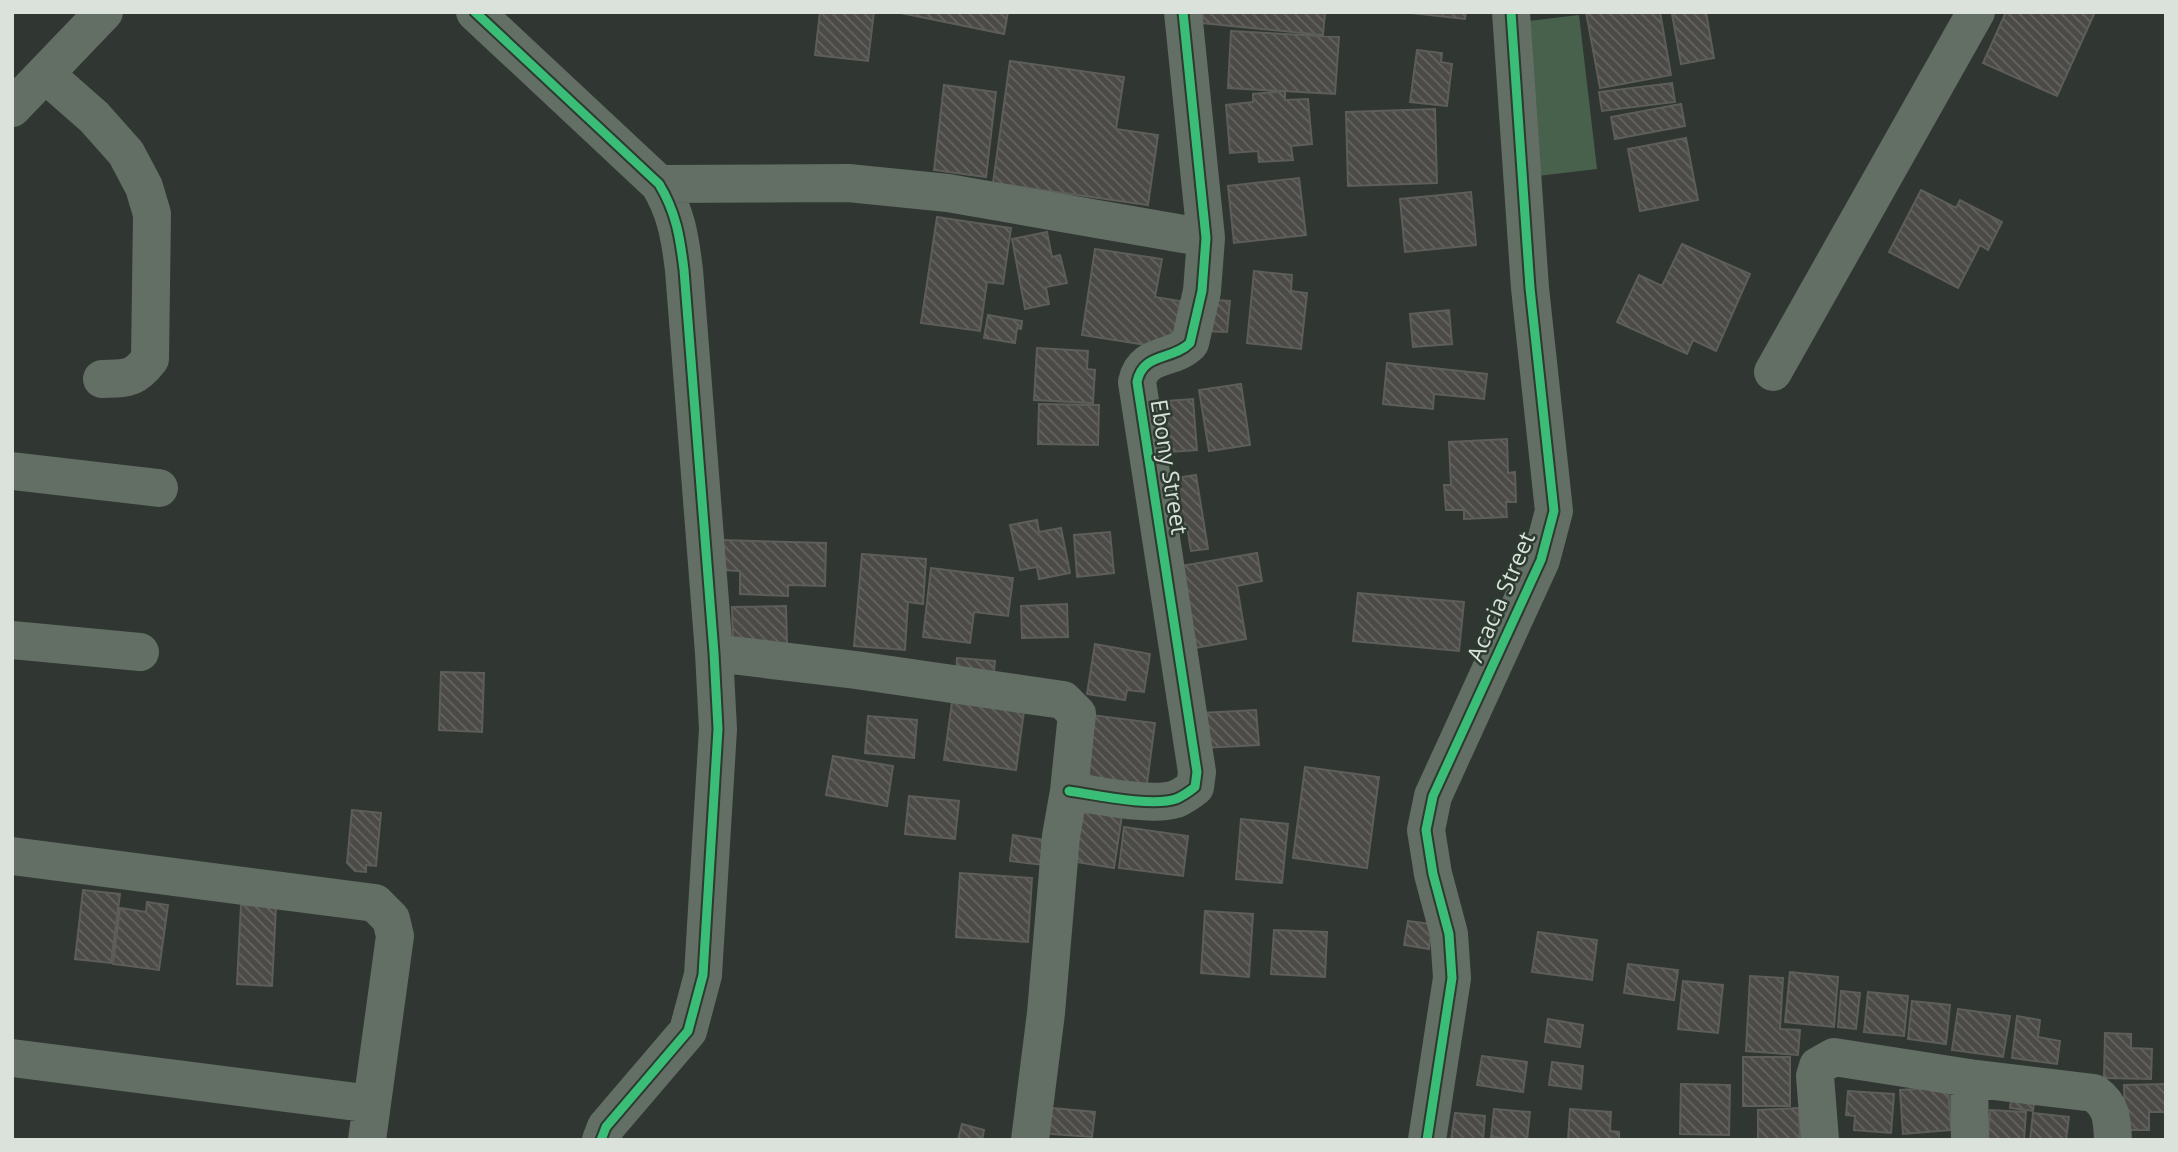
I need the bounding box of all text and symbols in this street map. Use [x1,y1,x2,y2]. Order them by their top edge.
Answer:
street label: Ebony Street [1144,397,1196,537]
street label: Acacia Street [1458,527,1542,666]

